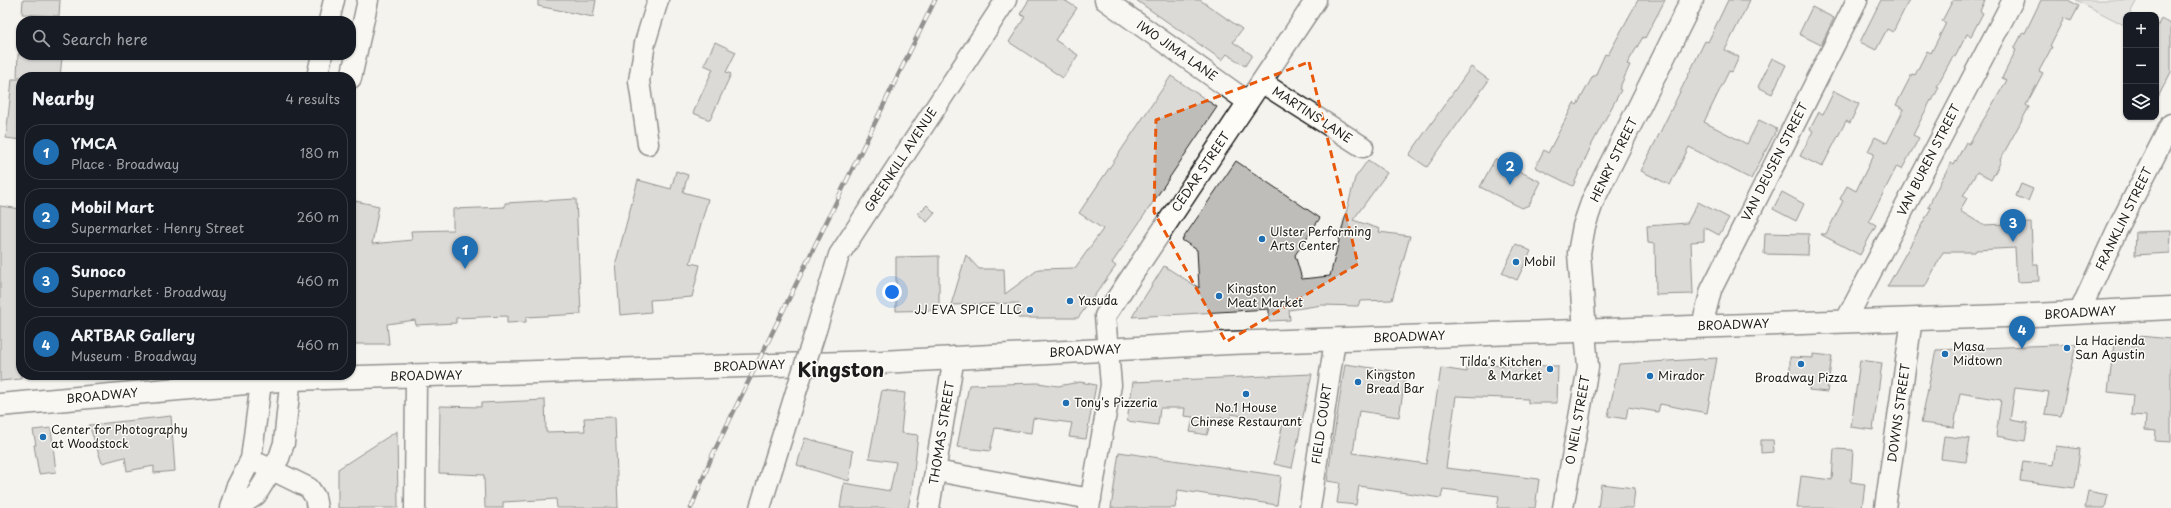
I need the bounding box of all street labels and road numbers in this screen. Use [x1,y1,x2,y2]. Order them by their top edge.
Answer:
street label: IWO JIMA LANE [1134,16,1222,85]
street label: MARTINS LANE [1269,82,1356,147]
street label: VAN DEUSEN STREET [1736,98,1812,224]
street label: VAN BUREN STREET [1892,100,1964,218]
street label: GREENKILL AVENUE [860,104,941,215]
street label: HENRY STREET [1585,114,1642,205]
street label: CEDAR STREET [1167,127,1234,215]
street label: FRANKLIN STREET [2090,163,2156,273]
street label: BROADWAY [2043,301,2117,323]
street label: BROADWAY [1696,314,1770,334]
street label: BROADWAY [1372,326,1446,346]
street label: BROADWAY [1048,339,1122,361]
street label: BROADWAY [712,355,786,375]
street label: DOWNS STREET [1882,361,1914,464]
street label: BROADWAY [390,365,463,385]
street label: O NEIL STREET [1560,373,1594,466]
street label: THOMAS STREET [924,379,958,486]
street label: FIELD COURT [1306,382,1336,465]
street label: BROADWAY [65,383,139,407]

